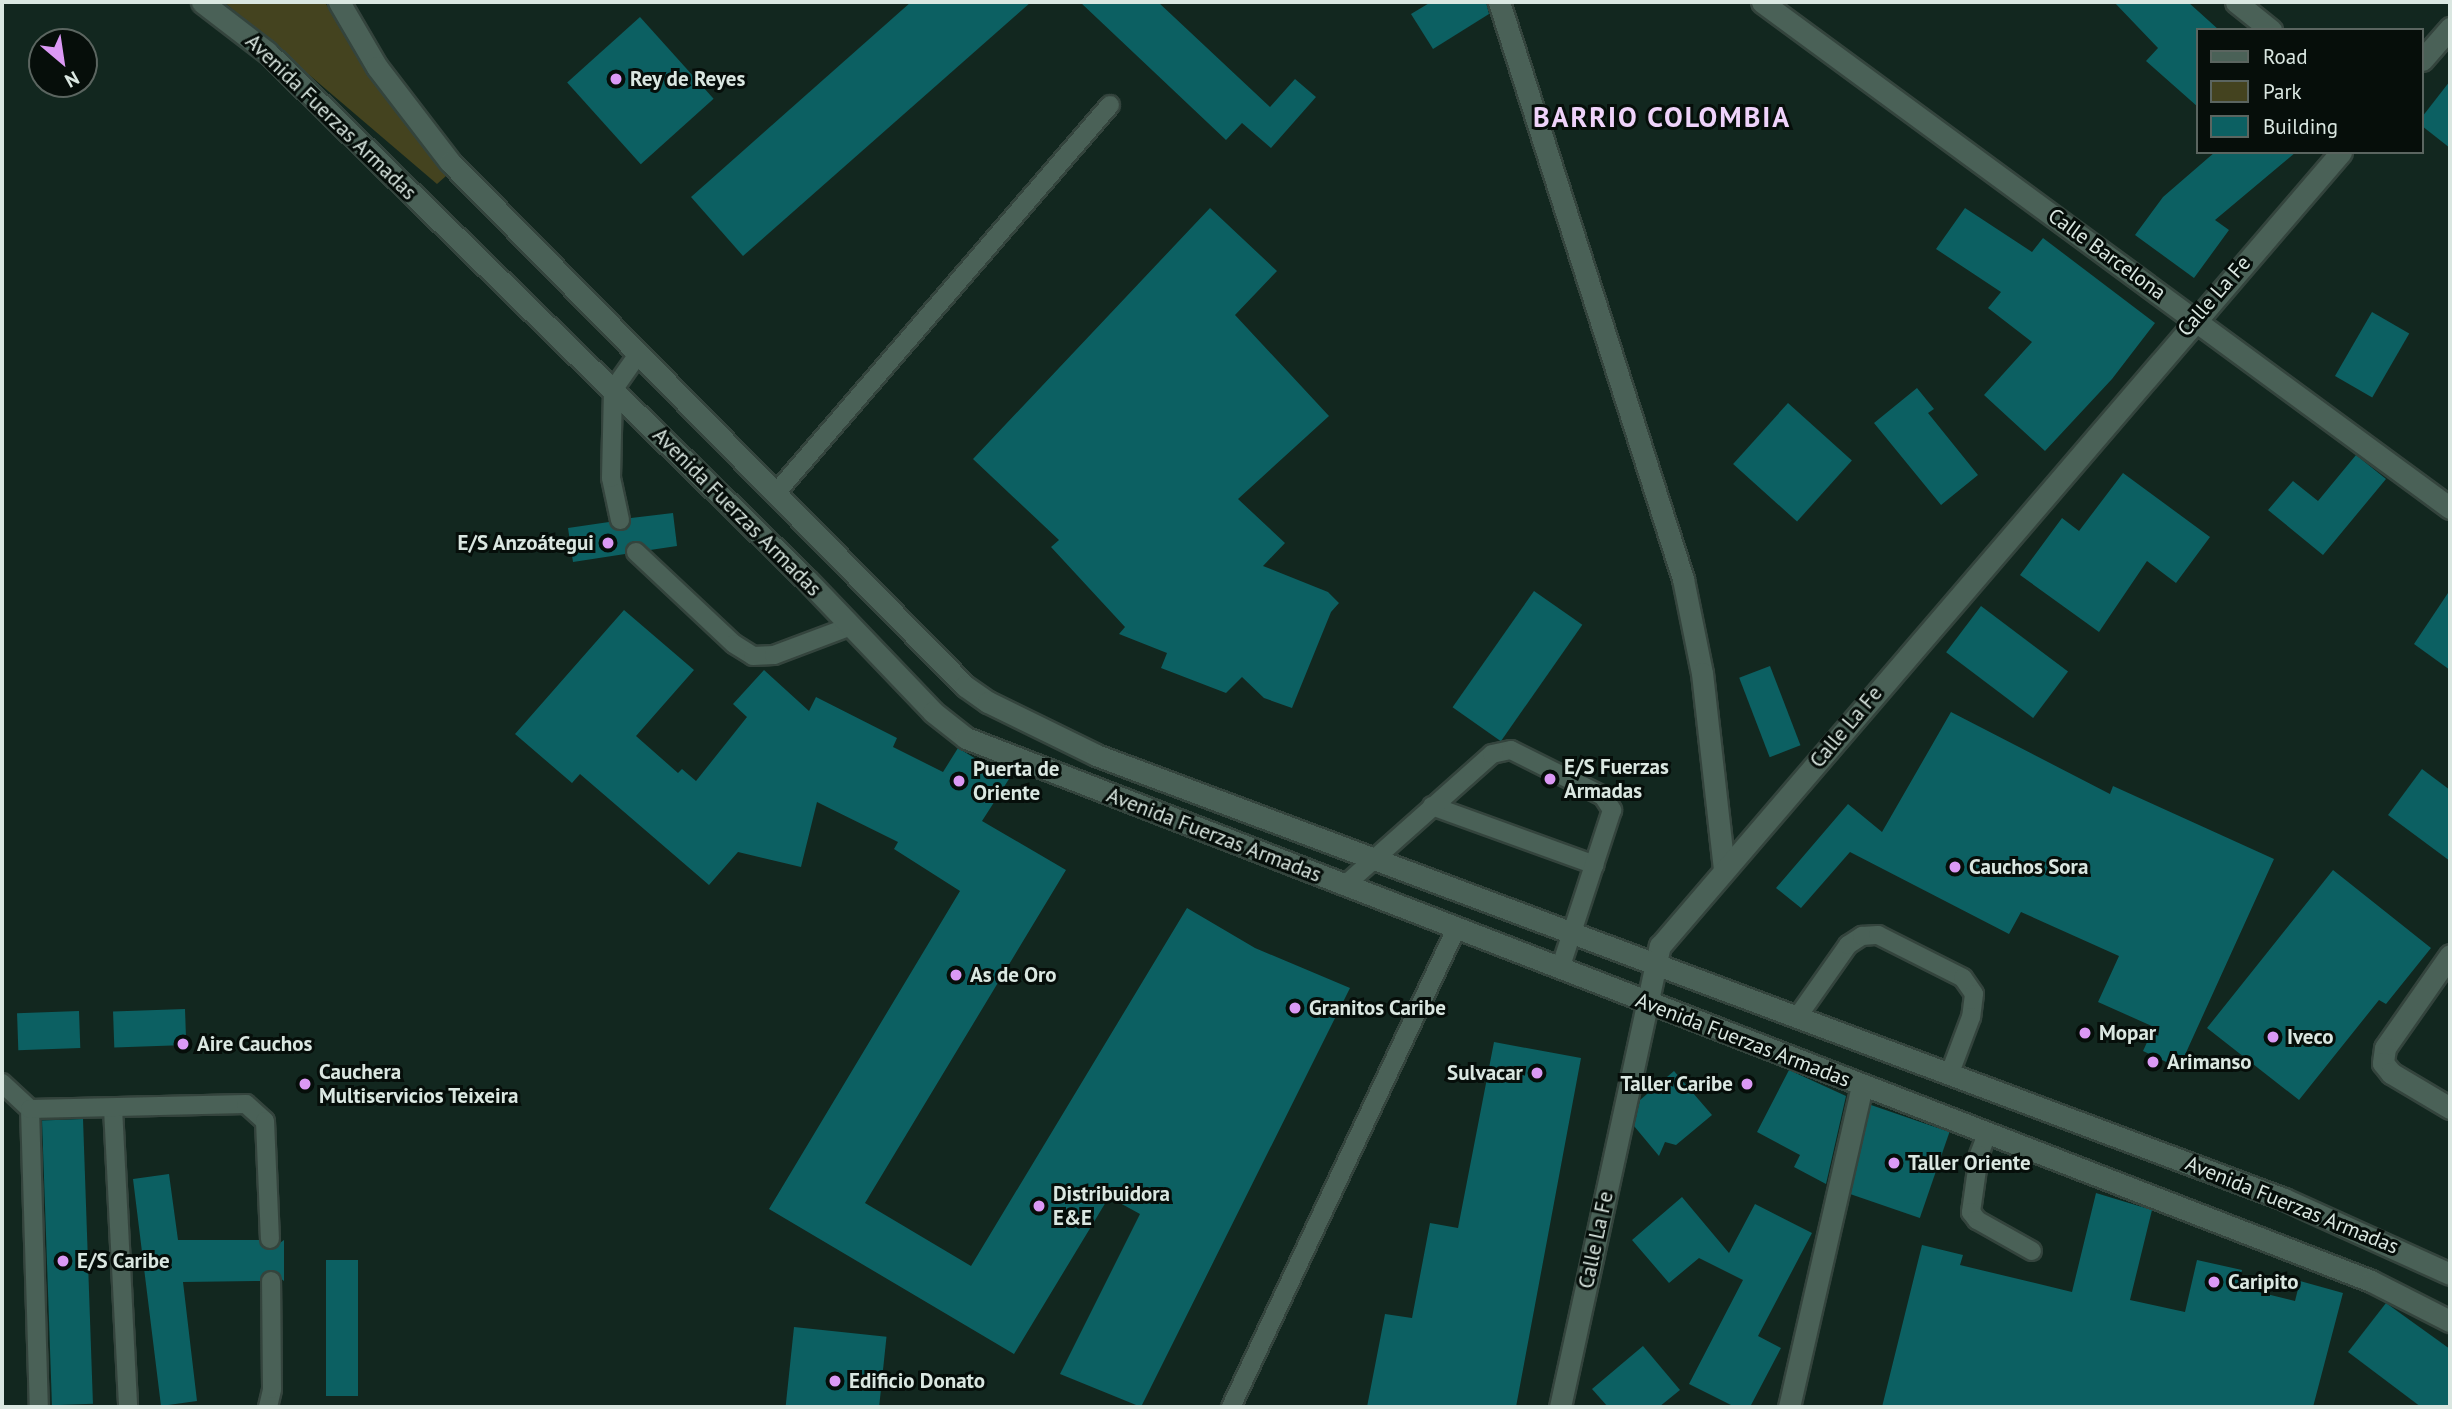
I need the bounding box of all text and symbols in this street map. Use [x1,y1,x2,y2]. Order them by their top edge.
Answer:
north arrow [28,28,98,98]
legend [2196,28,2424,154]
street label: Avenida Fuerzas Armadas [240,29,422,205]
text: Road [2263,43,2307,70]
text: N [61,66,83,93]
place label: Rey de Reyes [630,66,746,92]
marker: Rey de Reyes [608,71,624,87]
text: Park [2263,78,2302,105]
district label: BARRIO COLOMBIA [1534,100,1790,134]
text: Building [2263,113,2338,140]
street label: Calle Barcelona [2043,203,2171,305]
street label: Calle La Fe [2172,251,2256,341]
street label: Avenida Fuerzas Armadas [647,422,827,602]
place label: E/S Anzoátegui [457,530,594,556]
marker: E/S Anzoátegui [600,535,616,551]
street label: Calle La Fe [1805,681,1887,773]
place label: E/S Fuerzas Armadas [1564,754,1669,804]
place label: Puerta de Oriente [973,756,1059,806]
marker: E/S Fuerzas Armadas [1542,771,1558,787]
marker: Puerta de Oriente [951,773,967,789]
street label: Avenida Fuerzas Armadas [1103,782,1325,888]
place label: Cauchos Sora [1969,854,2088,880]
marker: Cauchos Sora [1947,859,1963,875]
place label: As de Oro [970,962,1057,988]
marker: As de Oro [948,967,964,983]
street label: Avenida Fuerzas Armadas [1632,987,1854,1093]
place label: Granitos Caribe [1309,995,1446,1021]
marker: Granitos Caribe [1287,1000,1303,1016]
place label: Mopar [2099,1020,2156,1046]
place label: Iveco [2287,1024,2333,1050]
marker: Mopar [2077,1025,2093,1041]
marker: Iveco [2265,1029,2281,1045]
place label: Aire Cauchos [197,1031,313,1057]
marker: Aire Cauchos [175,1036,191,1052]
place label: Arimanso [2167,1049,2252,1075]
marker: Arimanso [2145,1054,2161,1070]
place label: Cauchera Multiservicios Teixeira [319,1059,519,1109]
place label: Sulvacar [1447,1060,1523,1086]
marker: Sulvacar [1529,1065,1545,1081]
place label: Taller Caribe [1620,1071,1733,1097]
marker: Cauchera Multiservicios Teixeira [297,1076,313,1092]
marker: Taller Caribe [1739,1076,1755,1092]
place label: Taller Oriente [1908,1150,2031,1176]
street label: Avenida Fuerzas Armadas [2181,1151,2403,1259]
marker: Taller Oriente [1886,1155,1902,1171]
place label: Distribuidora E&E [1053,1181,1170,1231]
street label: Calle La Fe [1573,1189,1619,1291]
marker: Distribuidora E&E [1031,1198,1047,1214]
place label: E/S Caribe [77,1248,170,1274]
marker: E/S Caribe [55,1253,71,1269]
place label: Caripito [2228,1269,2298,1295]
marker: Caripito [2206,1274,2222,1290]
place label: Edificio Donato [849,1368,985,1394]
marker: Edificio Donato [827,1373,843,1389]

